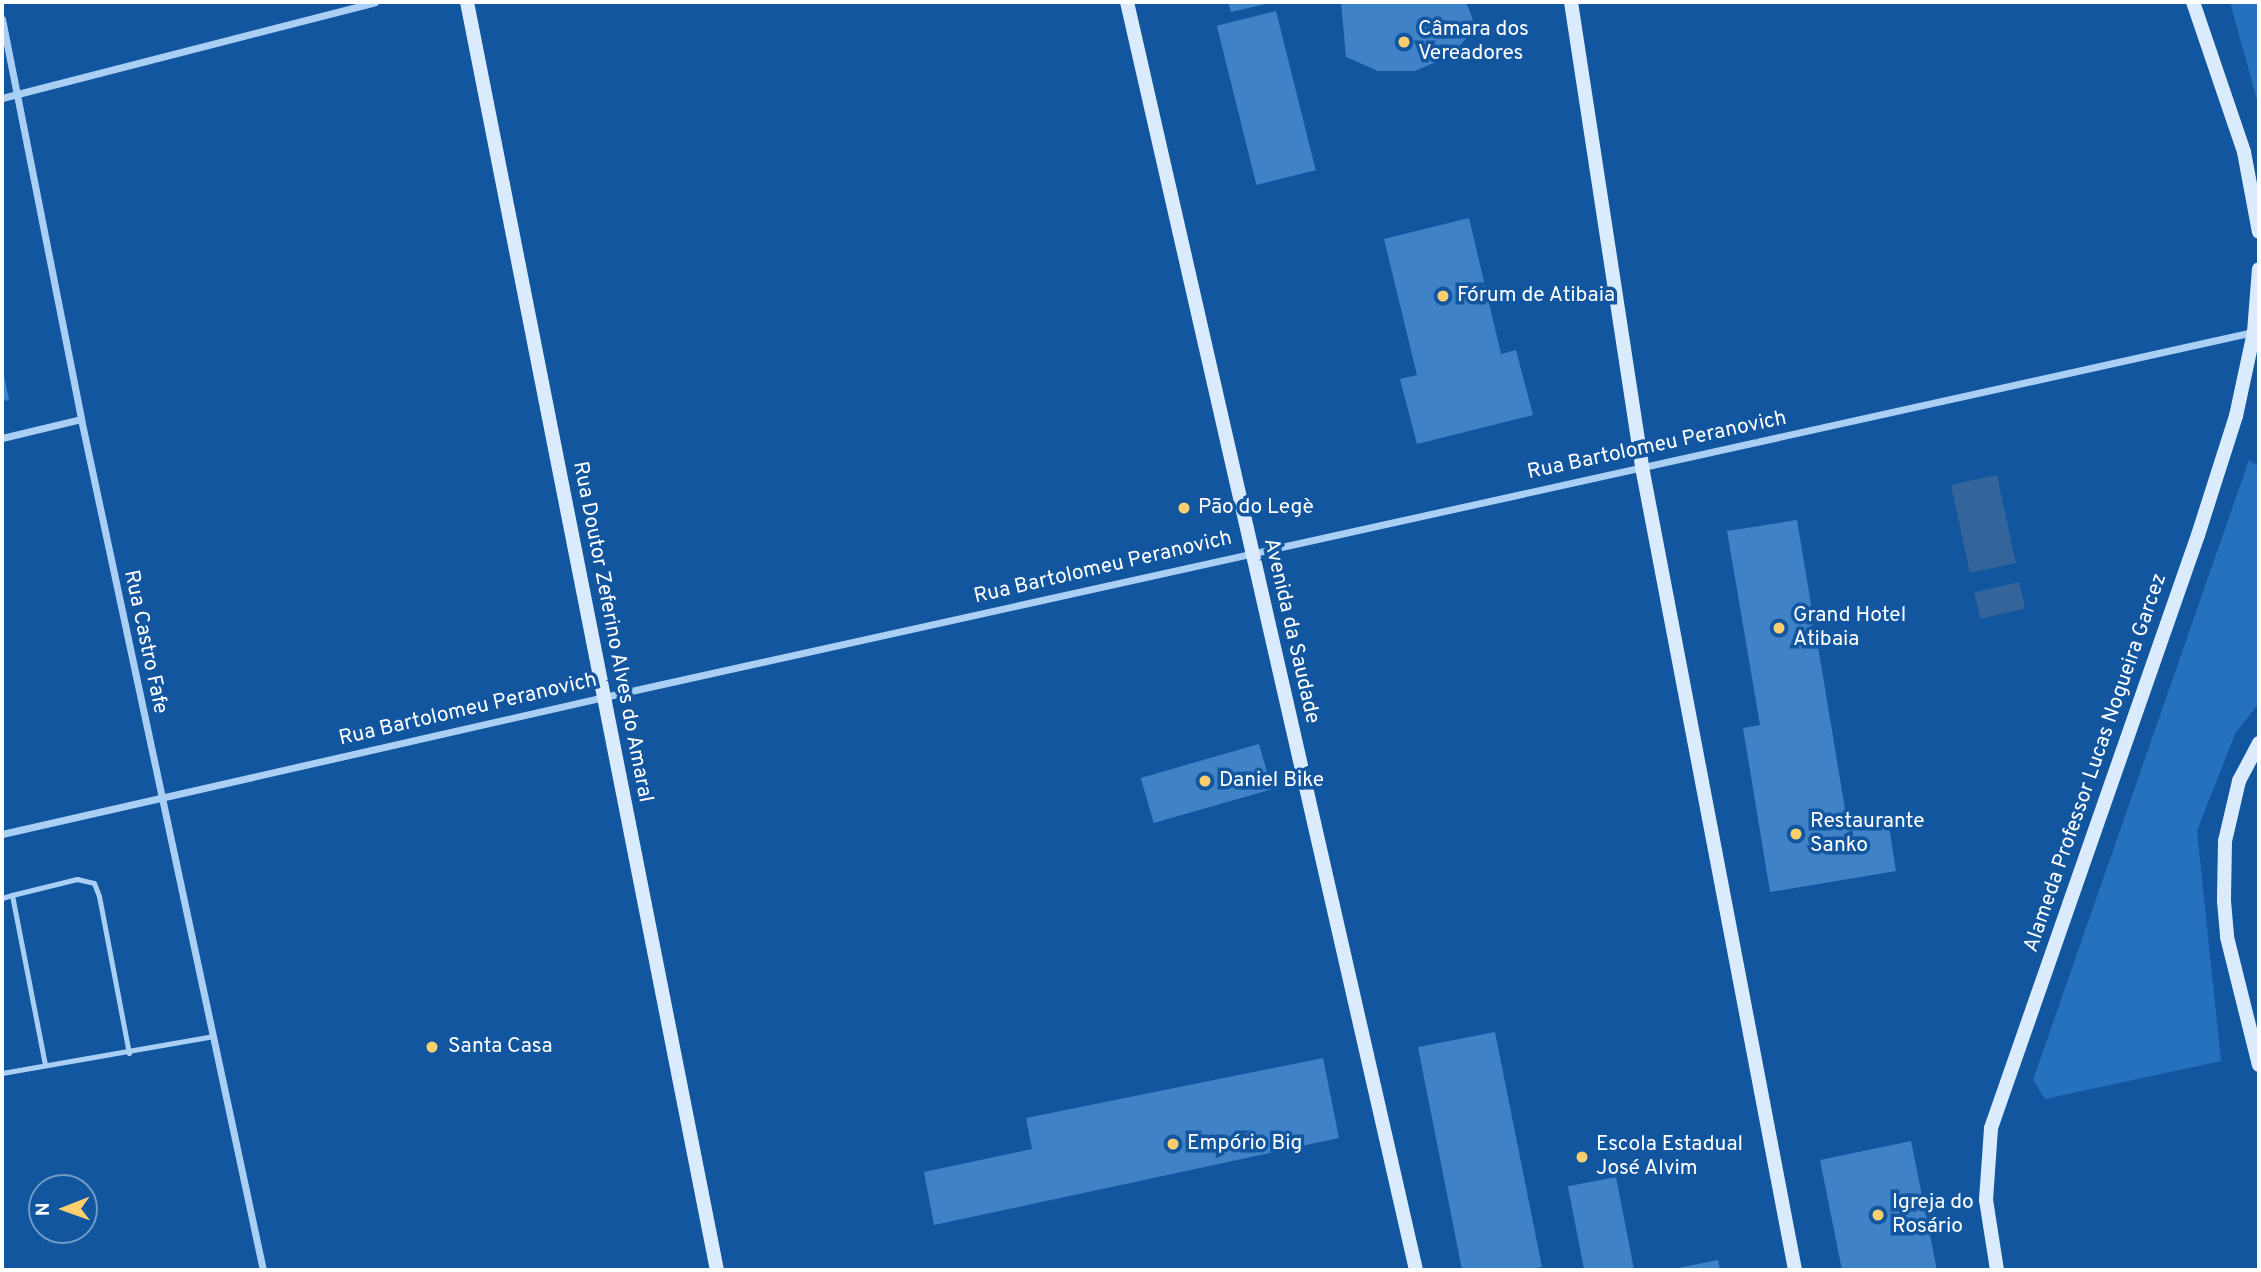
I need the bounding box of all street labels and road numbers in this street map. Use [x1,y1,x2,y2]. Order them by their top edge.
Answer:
street label: Rua Bartolomeu Peranovich [1525,406,1789,486]
street label: Rua Doutor Zeferino Alves do Amaral [566,459,658,805]
street label: Rua Bartolomeu Peranovich [971,526,1235,610]
street label: Avenida da Saudade [1257,536,1325,726]
street label: Rua Castro Fafe [117,568,173,716]
street label: Alameda Professor Lucas Nogueira Garcez [2019,570,2173,956]
street label: Rua Bartolomeu Peranovich [336,668,600,752]

